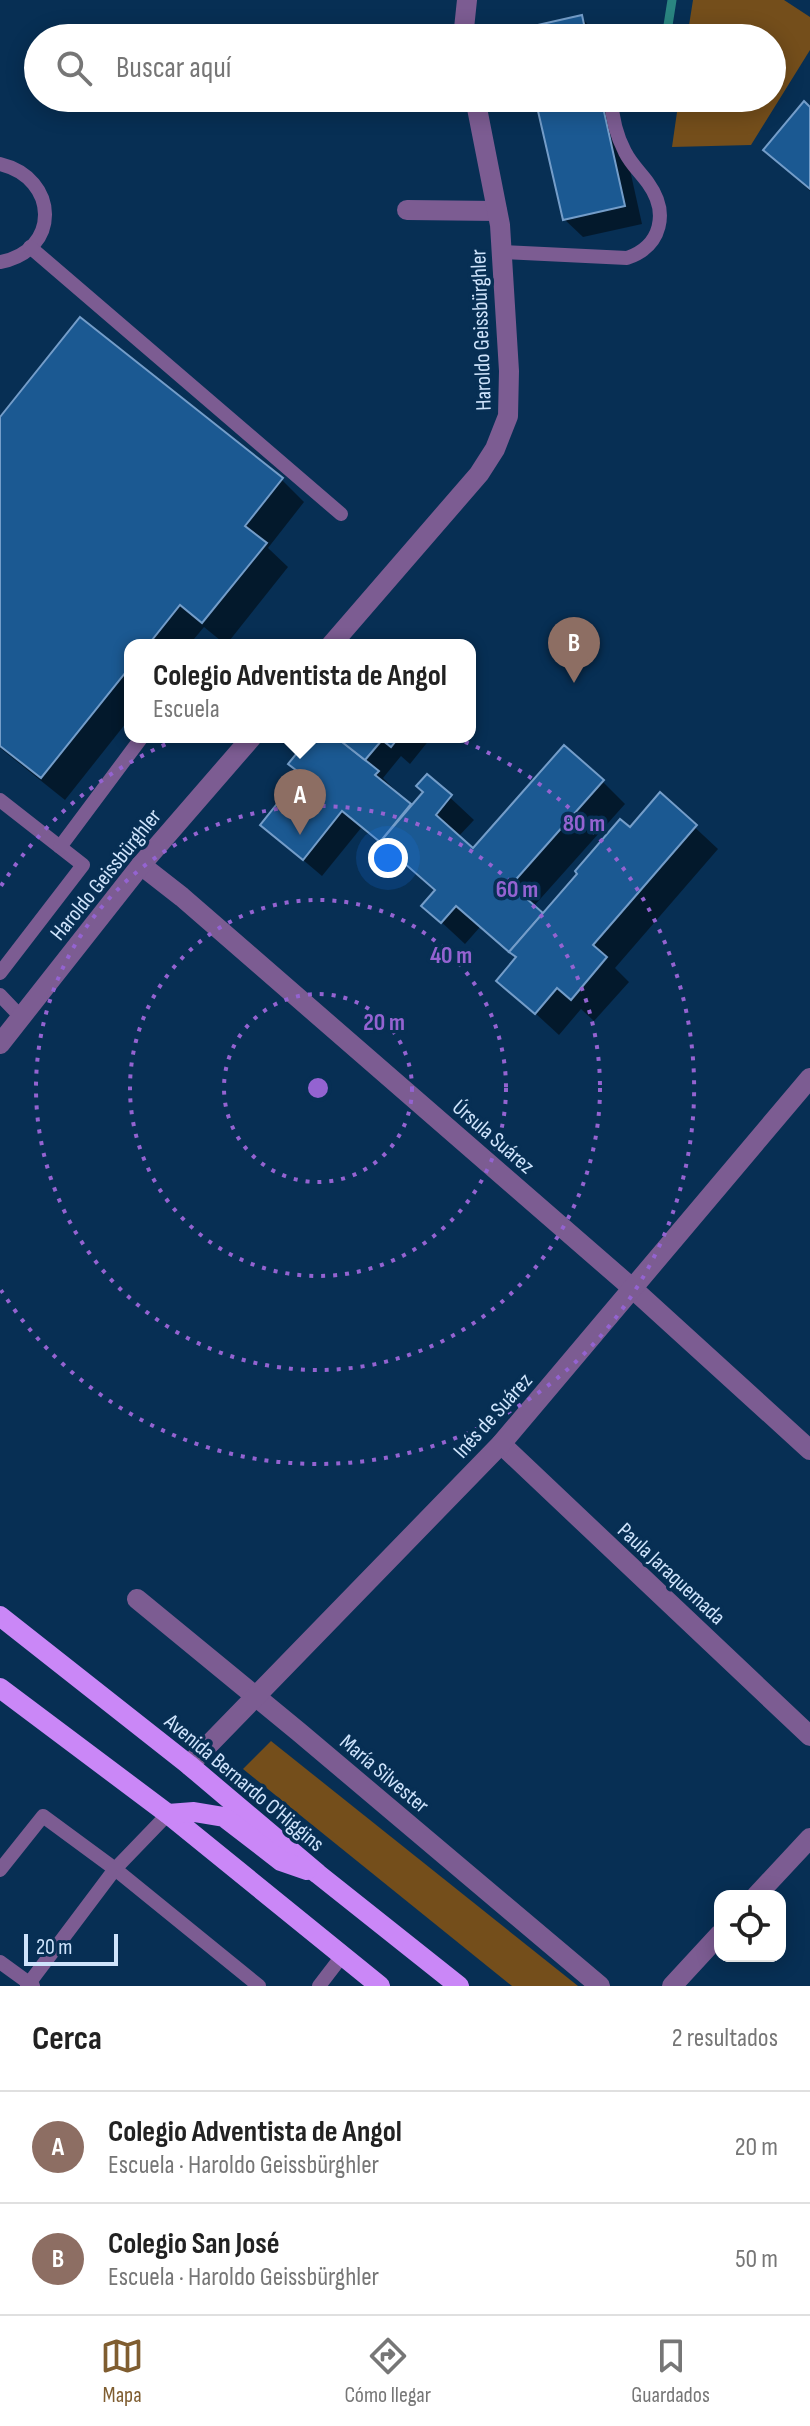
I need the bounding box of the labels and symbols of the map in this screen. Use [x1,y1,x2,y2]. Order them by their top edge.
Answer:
street label: Haroldo Geissbürghler [465,249,498,411]
pin: B [548,617,600,683]
pin: A [274,769,326,835]
street label: Haroldo Geissbürghler [45,804,168,946]
text: 80 m [563,809,605,838]
your location [368,838,408,878]
text: 60 m [496,875,538,904]
text: 40 m [430,941,472,970]
text: 20 m [363,1008,405,1037]
centre of rings [304,1074,332,1102]
street label: Úrsula Suárez [446,1094,540,1180]
street label: Inés de Suárez [448,1368,538,1464]
street label: Paula Jaraquemada [611,1517,730,1631]
street label: Avenida Bernardo O'Higgins [158,1708,329,1858]
street label: María Silvester [334,1729,434,1819]
scale bar [24,1930,118,1966]

